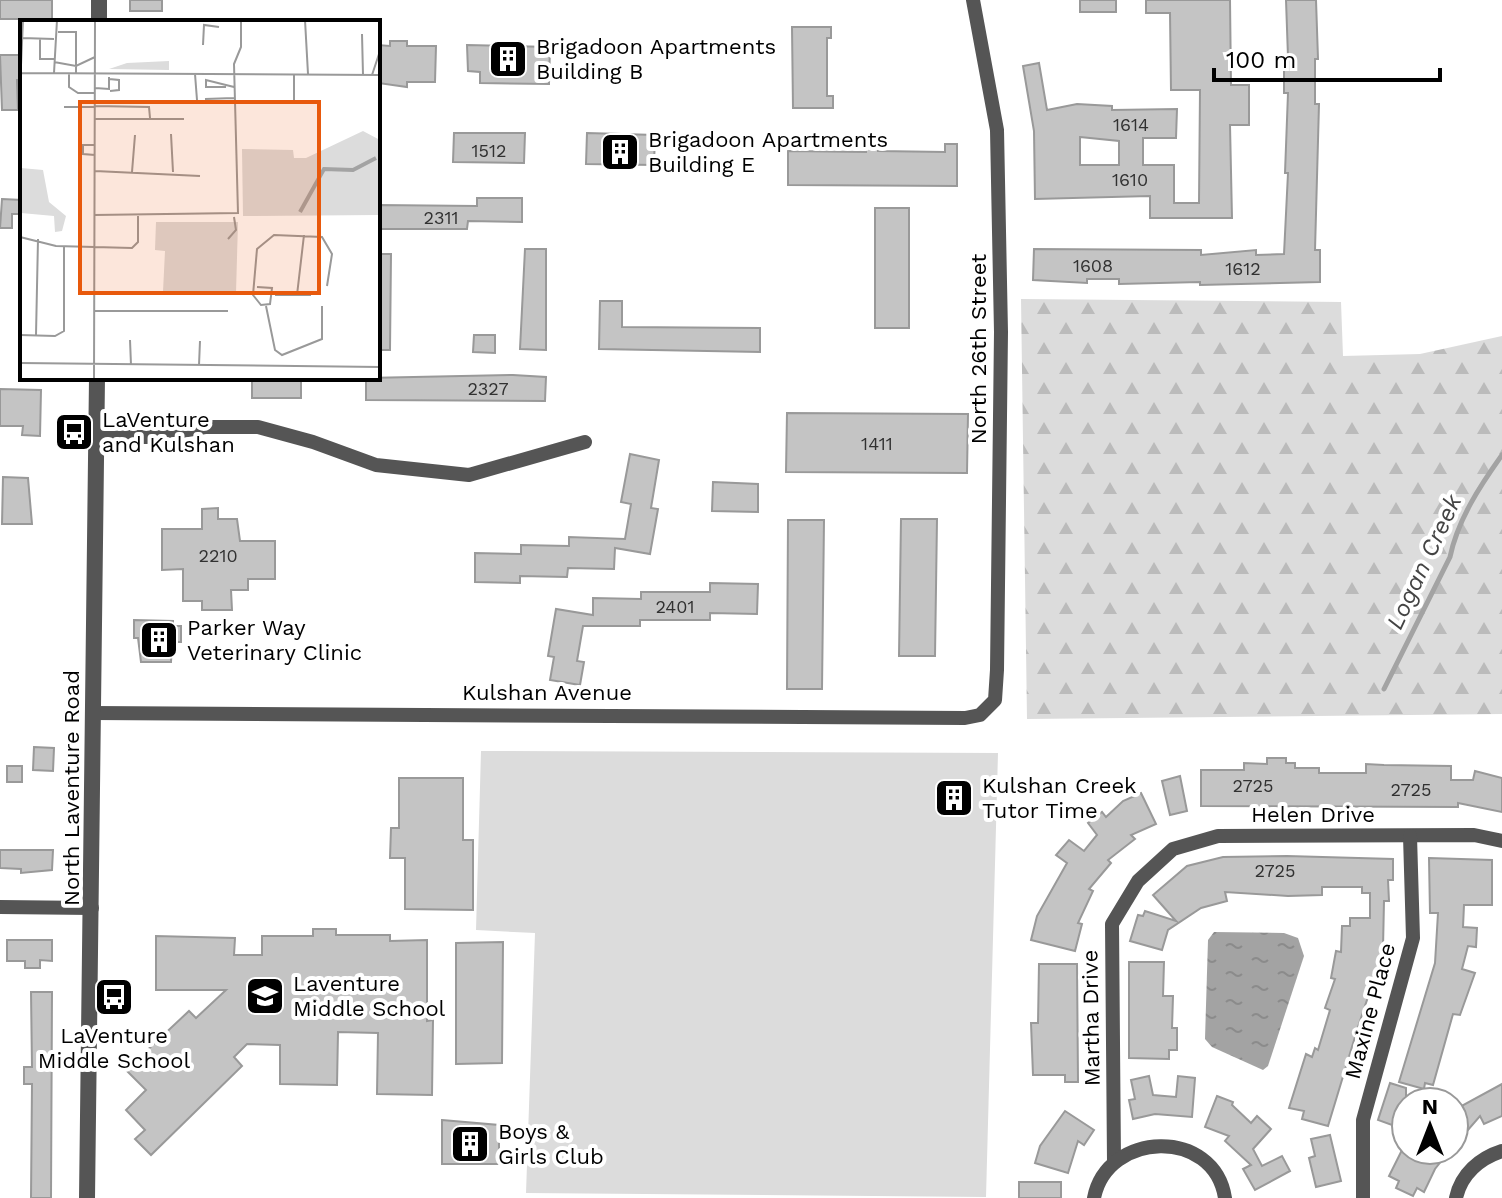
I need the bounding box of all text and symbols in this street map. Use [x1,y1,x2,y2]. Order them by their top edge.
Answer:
inset map [20,20,380,380]
scale bar [1214,32,1440,82]
place label: Brigadoon Apartments Building B [536,34,776,84]
building icon: Brigadoon Apartments Building B [487,38,529,80]
text: 100 m [1226,46,1296,74]
house number: 1614 [1113,114,1149,135]
place label: Brigadoon Apartments Building E [648,127,888,177]
building icon: Brigadoon Apartments Building E [599,131,641,173]
house number: 1512 [471,140,507,161]
house number: 1610 [1112,169,1148,190]
house number: 2311 [423,207,459,228]
street label: North 26th Street [966,254,991,444]
house number: 1608 [1073,255,1113,276]
house number: 1612 [1225,258,1261,279]
house number: 2327 [467,378,509,399]
place label: LaVenture and Kulshan [102,407,235,457]
bus stop icon: LaVenture and Kulshan [53,411,95,453]
house number: 1411 [861,433,893,454]
water label: Logan Creek [1381,489,1468,634]
house number: 2210 [198,545,238,566]
house number: 2401 [655,596,695,617]
place label: Parker Way Veterinary Clinic [187,615,362,665]
building icon: Parker Way Veterinary Clinic [138,619,180,661]
street label: North Laventure Road [59,670,84,906]
street label: Kulshan Avenue [462,680,632,705]
place label: Kulshan Creek Tutor Time [982,773,1137,823]
house number: 2725 [1232,775,1274,796]
building icon: Kulshan Creek Tutor Time [933,777,975,819]
house number: 2725 [1390,779,1432,800]
street label: Helen Drive [1251,802,1375,827]
house number: 2725 [1254,860,1296,881]
street label: Maxine Place [1340,940,1400,1082]
street label: Martha Drive [1077,950,1105,1086]
place label: Laventure Middle School [293,971,446,1021]
school or university icon: Laventure Middle School [244,975,286,1017]
bus stop icon: LaVenture Middle School [93,976,135,1018]
place label: LaVenture Middle School [38,1023,190,1073]
north arrow [1390,1086,1470,1166]
text: N [1422,1094,1438,1119]
place label: Boys & Girls Club [498,1119,604,1169]
building icon: Boys & Girls Club [449,1123,491,1165]

